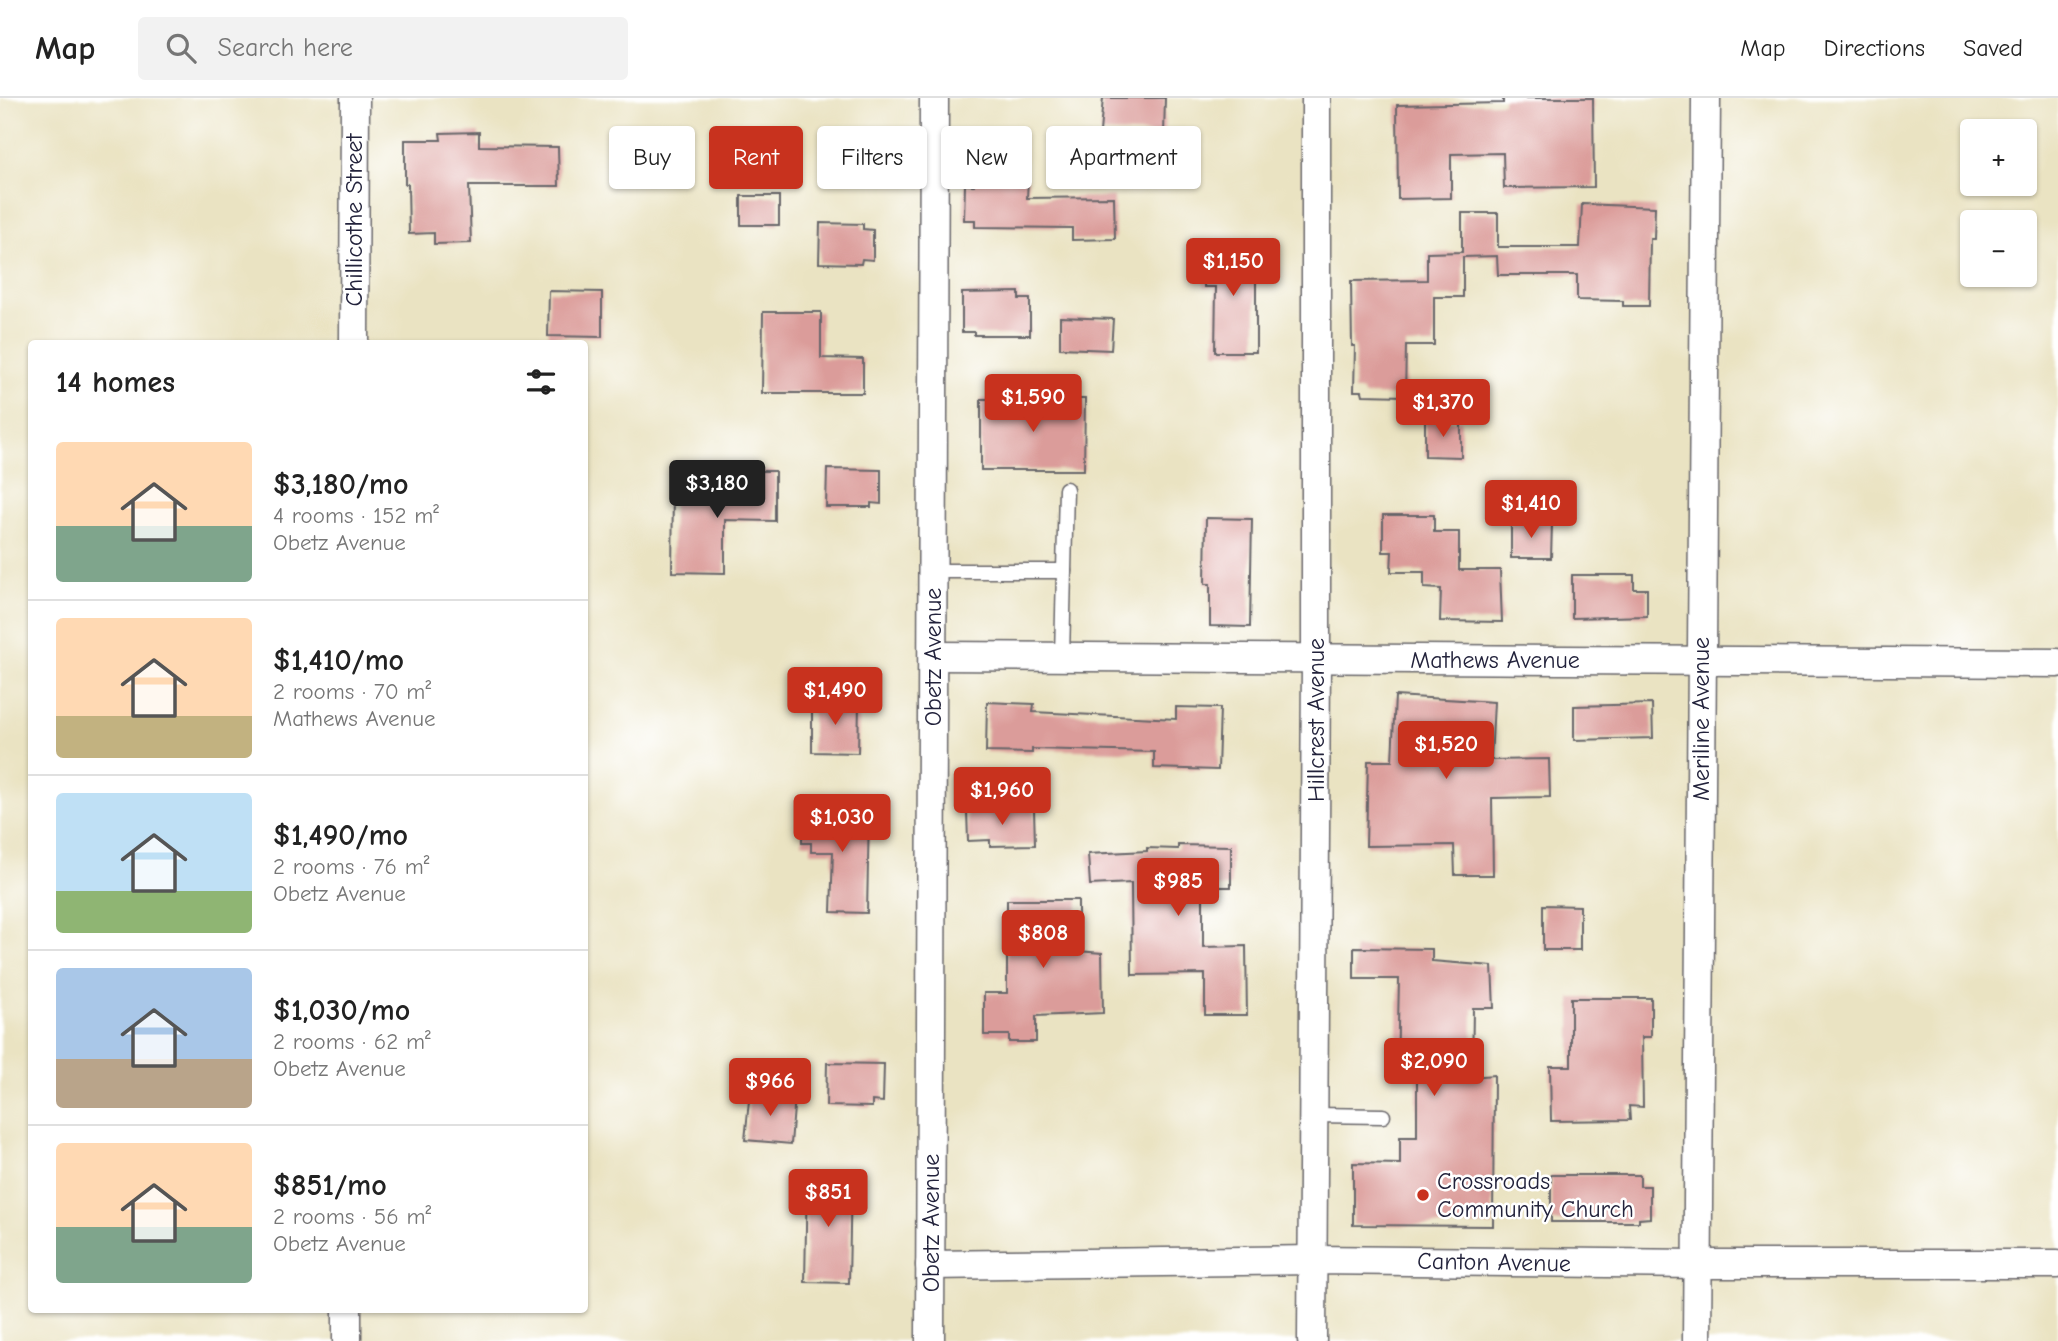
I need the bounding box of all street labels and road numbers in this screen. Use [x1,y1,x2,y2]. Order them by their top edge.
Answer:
street label: Chillicothe Street [340,132,368,306]
street label: Obetz Avenue [919,588,947,726]
street label: Meriline Avenue [1687,637,1715,801]
street label: Hillcrest Avenue [1302,638,1330,802]
street label: Mathews Avenue [1410,646,1580,674]
street label: Obetz Avenue [917,1154,945,1292]
street label: Canton Avenue [1417,1247,1571,1277]

